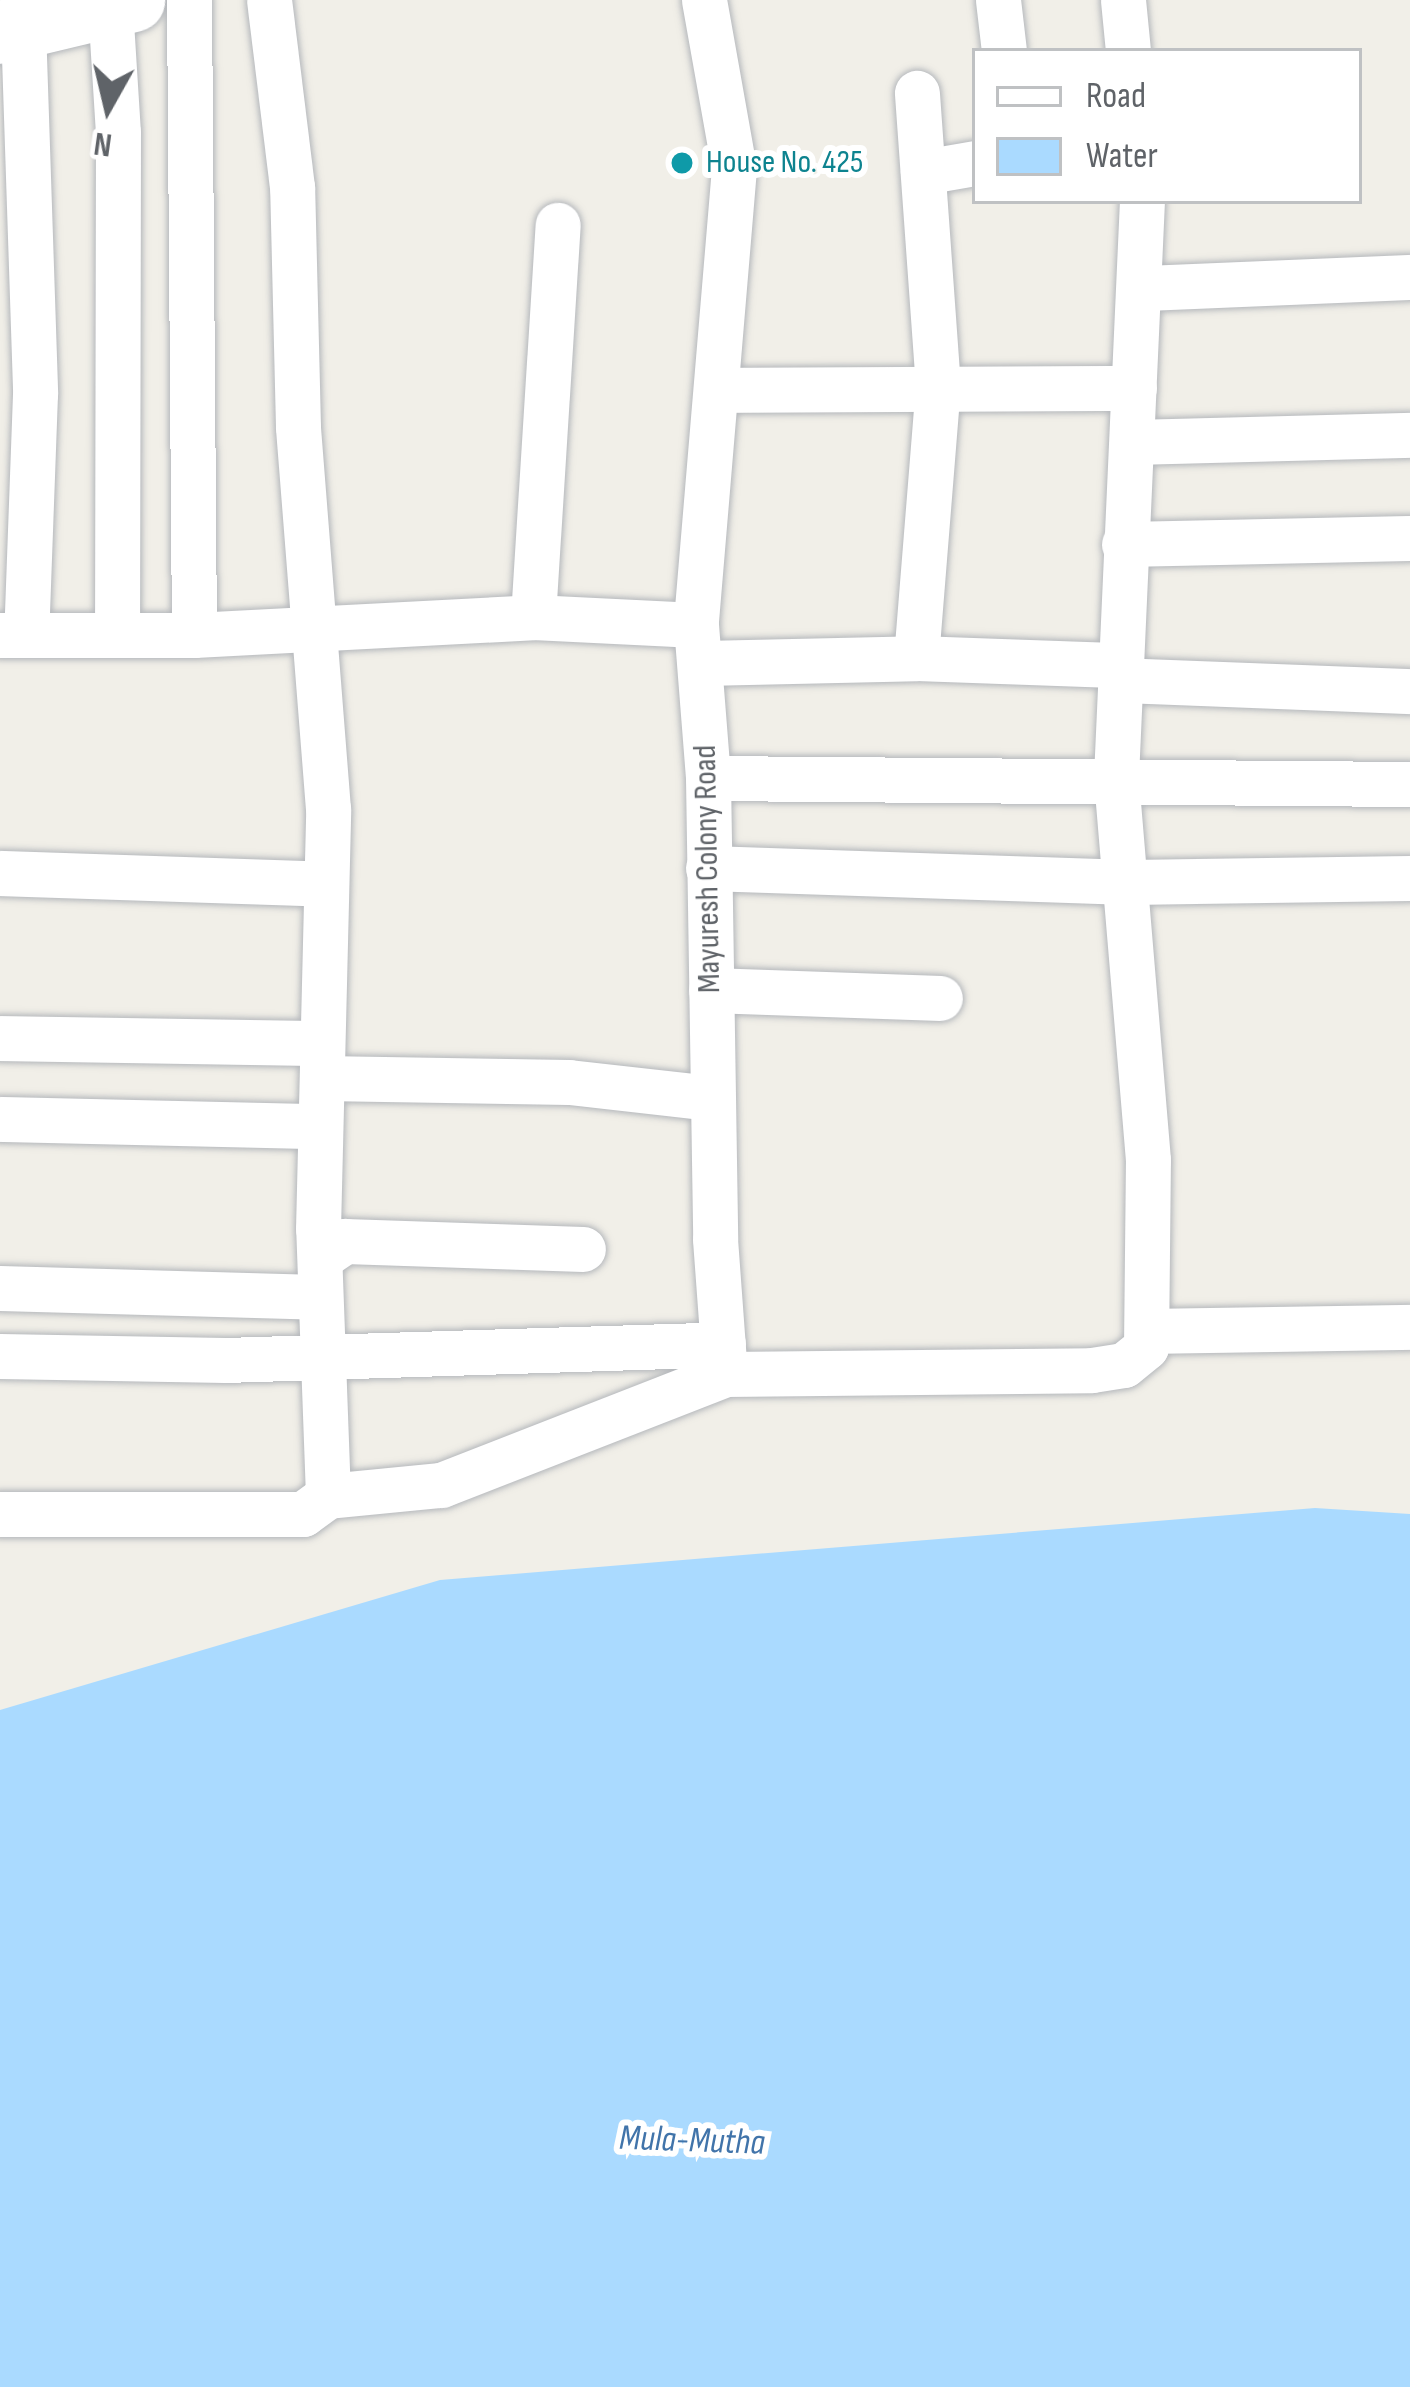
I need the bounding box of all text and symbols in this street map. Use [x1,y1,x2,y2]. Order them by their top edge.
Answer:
north arrow [48,48,168,168]
legend [972,48,1362,204]
text: Road [1086,75,1146,118]
text: N [91,123,114,165]
text: Water [1086,135,1158,178]
place label: House No. 425 [706,143,863,183]
marker: House No. 425 [669,150,695,176]
street label: Mayuresh Colony Road [686,745,730,993]
water label: Mula-Mutha [618,2117,766,2165]

